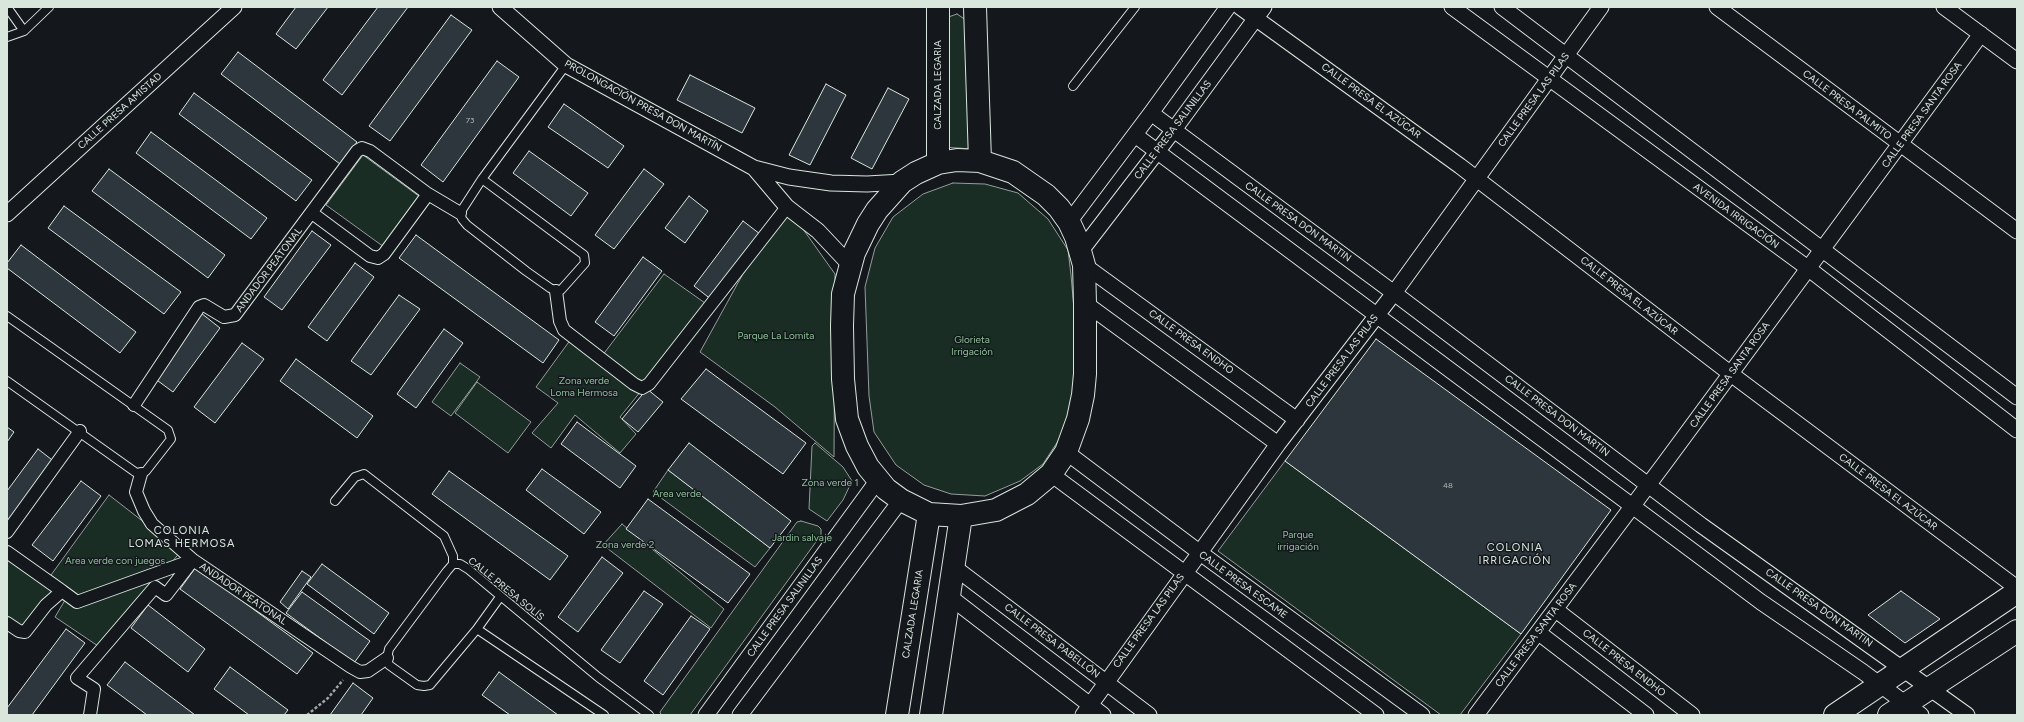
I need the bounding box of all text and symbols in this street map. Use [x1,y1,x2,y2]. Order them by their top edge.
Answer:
street label: CALZADA LEGARIA [932,40,944,130]
street label: CALLE PRESA LAS PILAS [1496,51,1572,149]
street label: PROLONGACIÓN PRESA DON MARTÍN [562,58,724,154]
street label: CALLE PRESA SANTA ROSA [1880,60,1964,170]
street label: CALLE PRESA EL AZÚCAR [1319,61,1423,141]
street label: CALLE PRESA PALMITO [1800,68,1894,142]
street label: CALLE PRESA AMISTAD [76,70,164,152]
street label: CALLE PRESA SALINILLAS [1132,78,1214,182]
house number: 73 [466,116,474,126]
street label: CALLE PRESA DON MARTIN [1243,179,1353,265]
street label: AVENIDA IRRIGACIÓN [1691,181,1781,251]
street label: ANDADOR PEATONAL [233,225,305,315]
street label: CALLE PRESA EL AZÚCAR [1578,254,1680,338]
street label: CALLE PRESA ENDHO [1146,307,1236,377]
street label: CALLE PRESA LAS PILAS [1303,312,1381,410]
street label: CALLE PRESA SANTA ROSA [1688,320,1772,430]
park label: Parque La Lomita [738,330,814,342]
park label: Glorieta Irrigación [951,334,993,358]
street label: CALLE PRESA DON MARTIN [1502,373,1612,459]
park label: Zona verde Loma Hermosa [550,375,618,398]
street label: CALLE PRESA EL AZÚCAR [1836,451,1940,533]
park label: Zona verde 1 [801,477,859,489]
house number: 48 [1443,481,1453,491]
park label: Area verde [653,488,701,500]
district label: COLONIA LOMAS HERMOSA [129,524,235,550]
park label: Parque irrigación [1277,529,1319,552]
park label: Jardin salvaje [772,532,832,544]
park label: Zona verde 2 [596,539,654,551]
district label: COLONIA IRRIGACIÓN [1478,541,1552,567]
street label: CALLE PRESA ESCAME [1196,549,1290,621]
park label: Area verde con juegos [65,555,165,567]
street label: CALLE PRESA SOLÍS [466,555,546,623]
street label: CALLE PRESA SALINILLAS [745,555,825,659]
street label: ANDADOR PEATONAL [197,560,289,628]
street label: CALLE PRESA DON MARTIN [1763,566,1875,650]
street label: CALZADA LEGARIA [900,569,926,659]
street label: CALLE PRESA LAS PILAS [1111,572,1187,670]
street label: CALLE PRESA SANTA ROSA [1493,580,1579,690]
street label: CALLE PRESA PABELLÓN [1002,601,1102,681]
street label: CALLE PRESA ENDHO [1580,627,1668,699]

